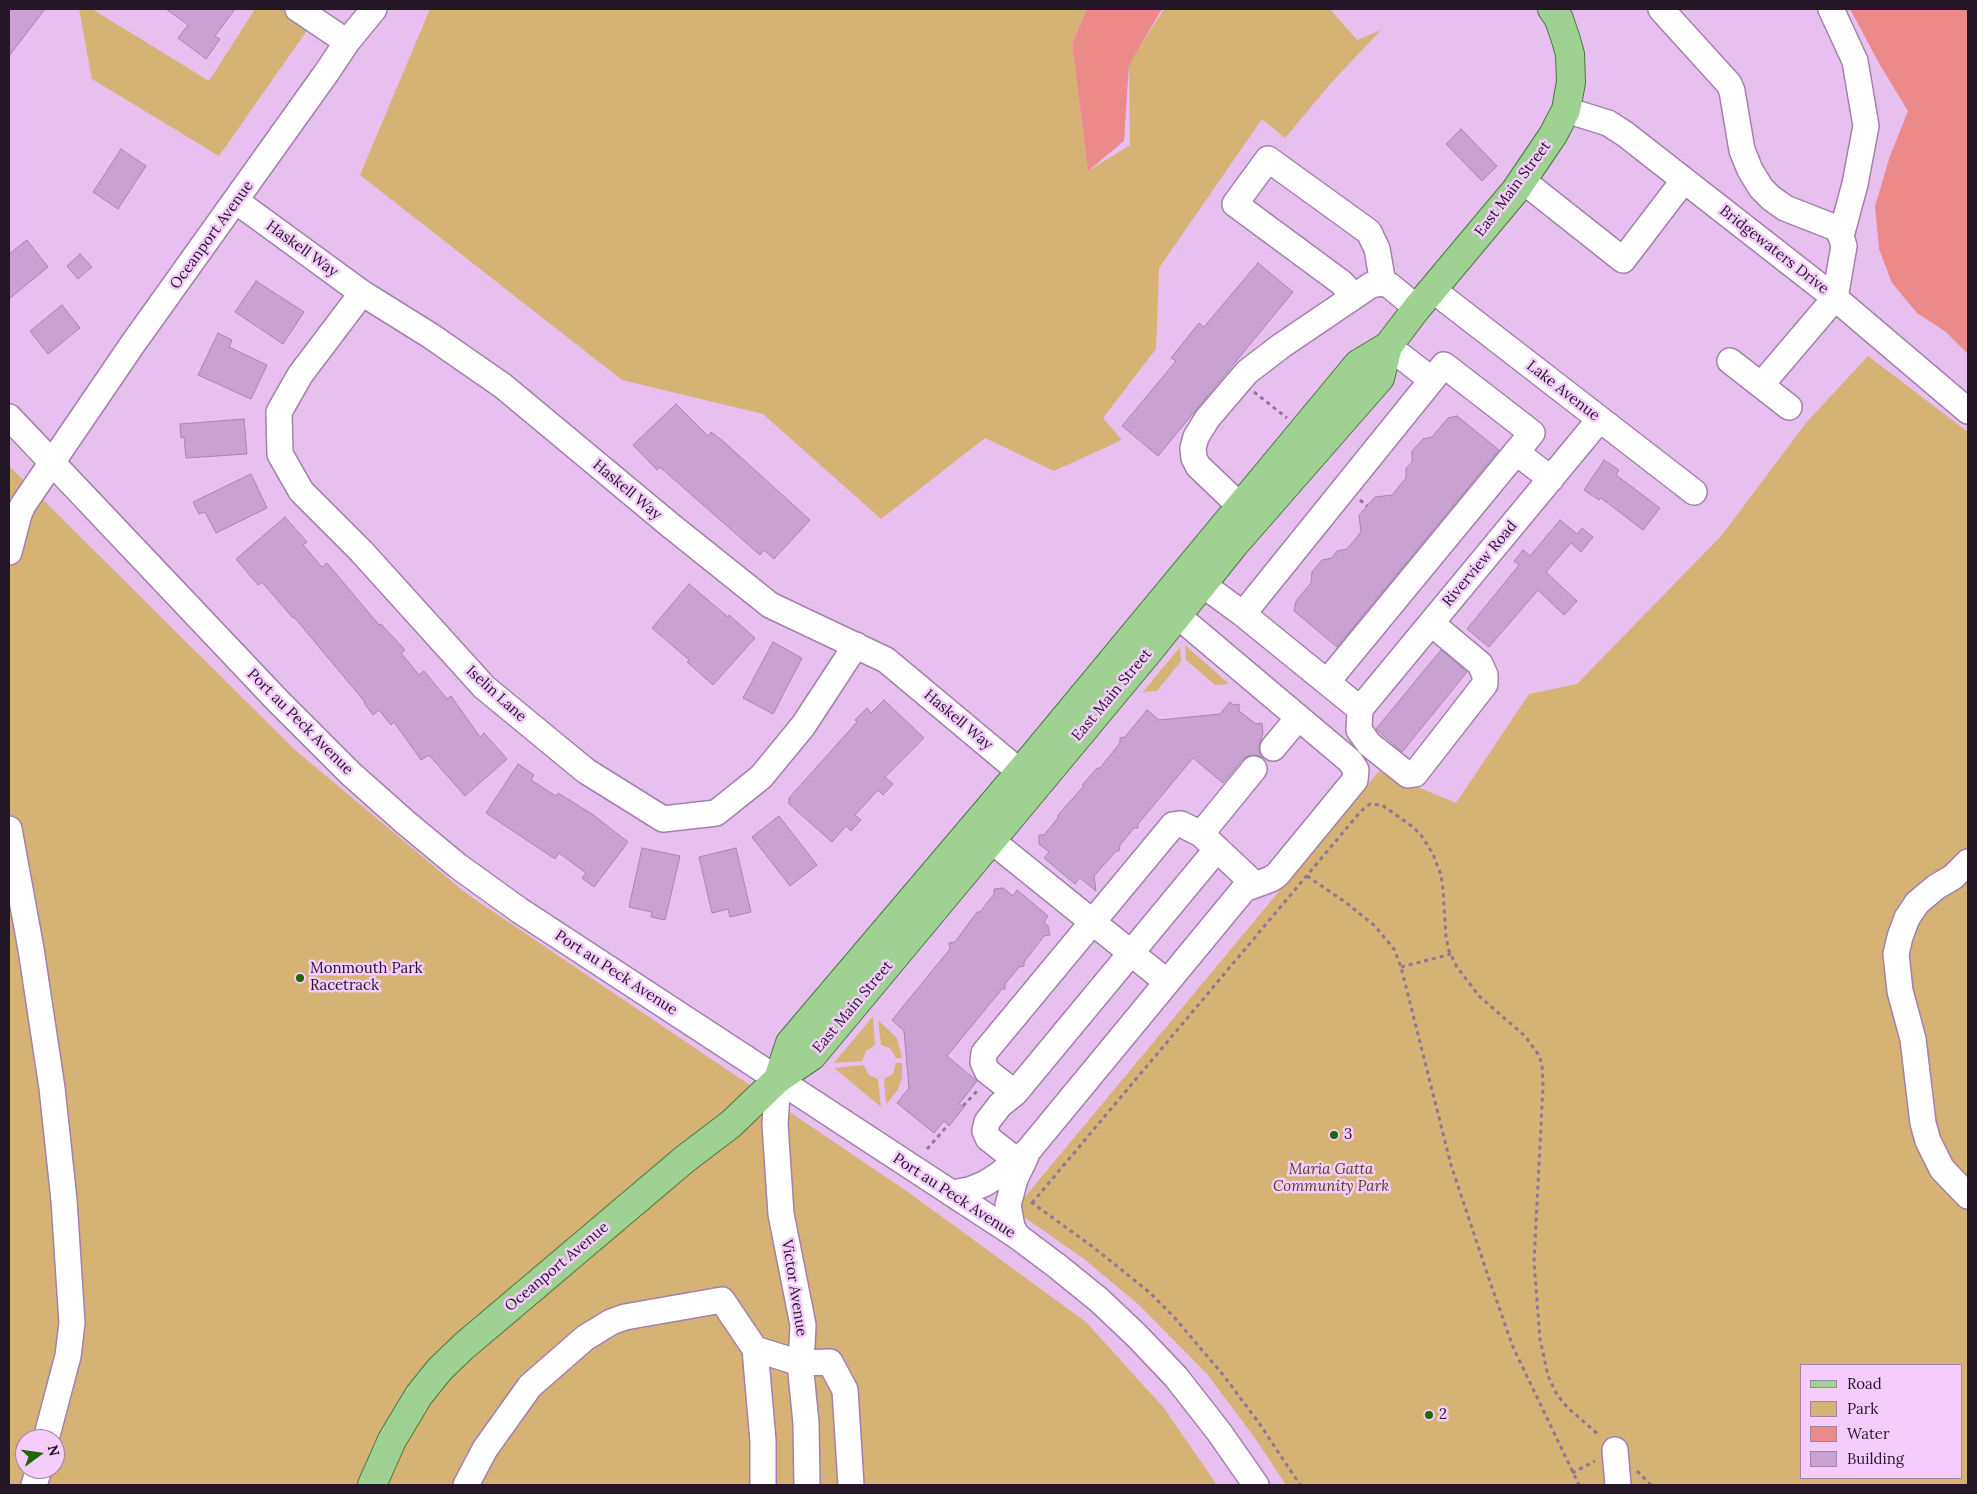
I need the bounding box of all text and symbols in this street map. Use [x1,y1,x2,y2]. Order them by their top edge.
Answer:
street label: East Main Street [1471,138,1555,240]
street label: Oceanport Avenue [167,177,257,293]
street label: Bridgewaters Drive [1716,202,1832,298]
street label: Haskell Way [263,217,341,281]
street label: Lake Avenue [1523,357,1603,425]
street label: Haskell Way [589,456,665,524]
street label: Riverview Road [1439,517,1521,611]
street label: East Main Street [1068,645,1156,745]
street label: Iselin Lane [462,662,530,726]
street label: Port au Peck Avenue [243,665,357,779]
street label: Haskell Way [920,686,996,754]
street label: Port au Peck Avenue [551,927,681,1019]
street label: East Main Street [809,957,897,1057]
place label: Monmouth Park Racetrack [310,960,423,995]
marker: Monmouth Park Racetrack [294,972,306,984]
place label: 3 [1344,1126,1352,1144]
marker: 3 [1328,1129,1340,1141]
street label: Port au Peck Avenue [889,1150,1019,1242]
park label: Maria Gatta Community Park [1273,1161,1389,1196]
street label: Oceanport Avenue [502,1218,612,1316]
street label: Victor Avenue [777,1238,811,1338]
legend [1800,1364,1962,1479]
text: Road [1847,1374,1882,1393]
text: Park [1847,1399,1878,1418]
place label: 2 [1439,1406,1447,1424]
marker: 2 [1423,1409,1435,1421]
text: Water [1847,1424,1889,1443]
north arrow [15,1429,65,1479]
text: N [44,1443,64,1458]
text: Building [1847,1449,1904,1468]

